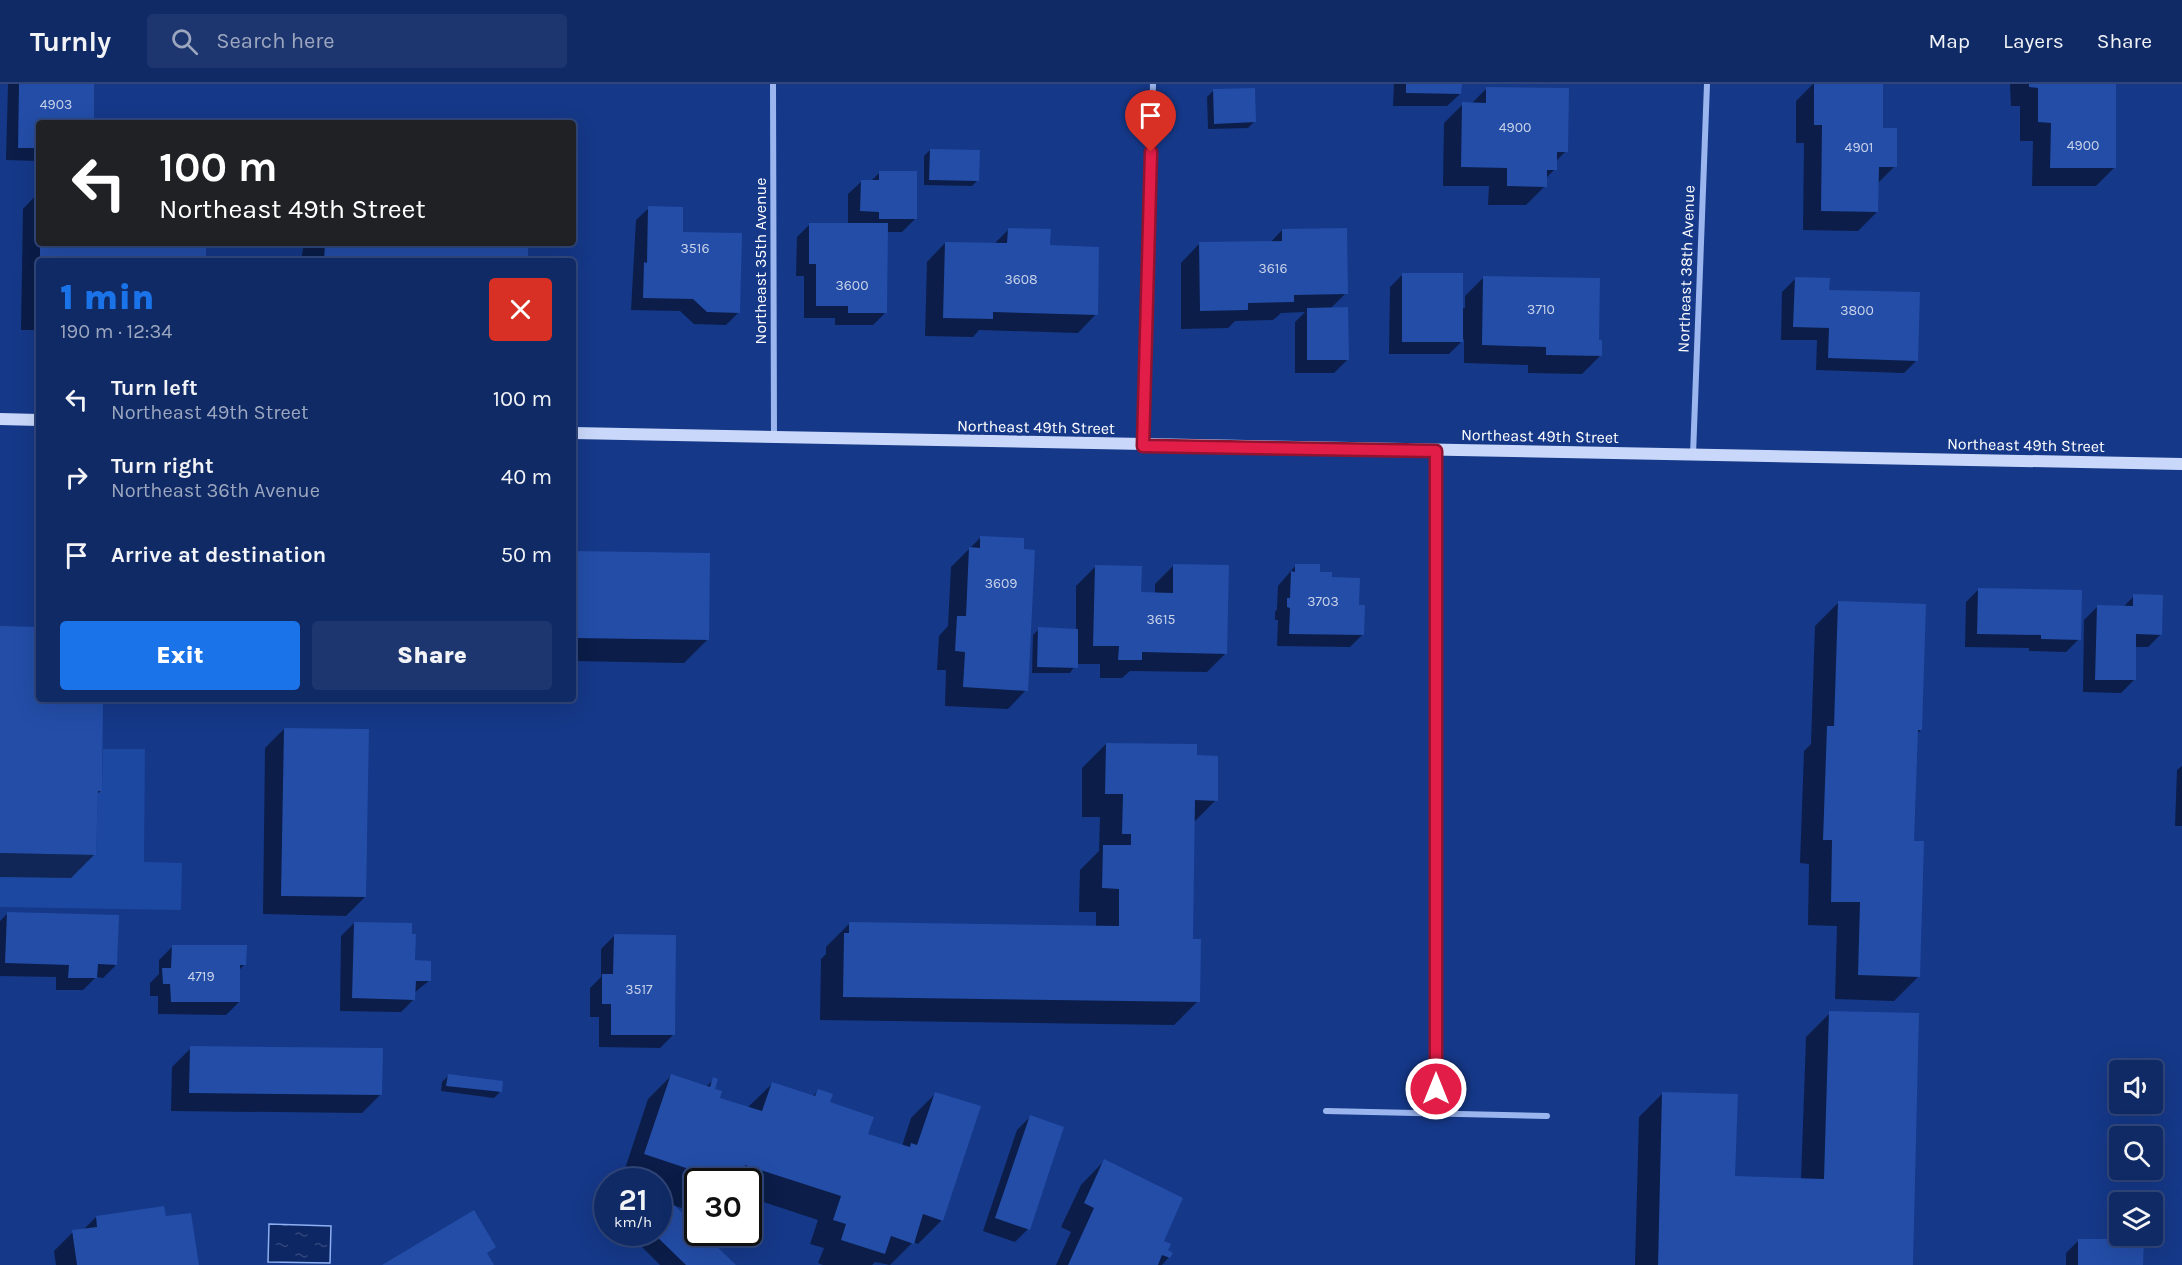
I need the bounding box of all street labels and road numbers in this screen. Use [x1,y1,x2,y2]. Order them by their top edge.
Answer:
street label: Northeast 35th Avenue [751,178,770,345]
street label: Northeast 38th Avenue [1674,185,1698,353]
street label: Northeast 49th Street [957,416,1115,438]
street label: Northeast 49th Street [1461,425,1619,447]
street label: Northeast 49th Street [1947,434,2105,456]

